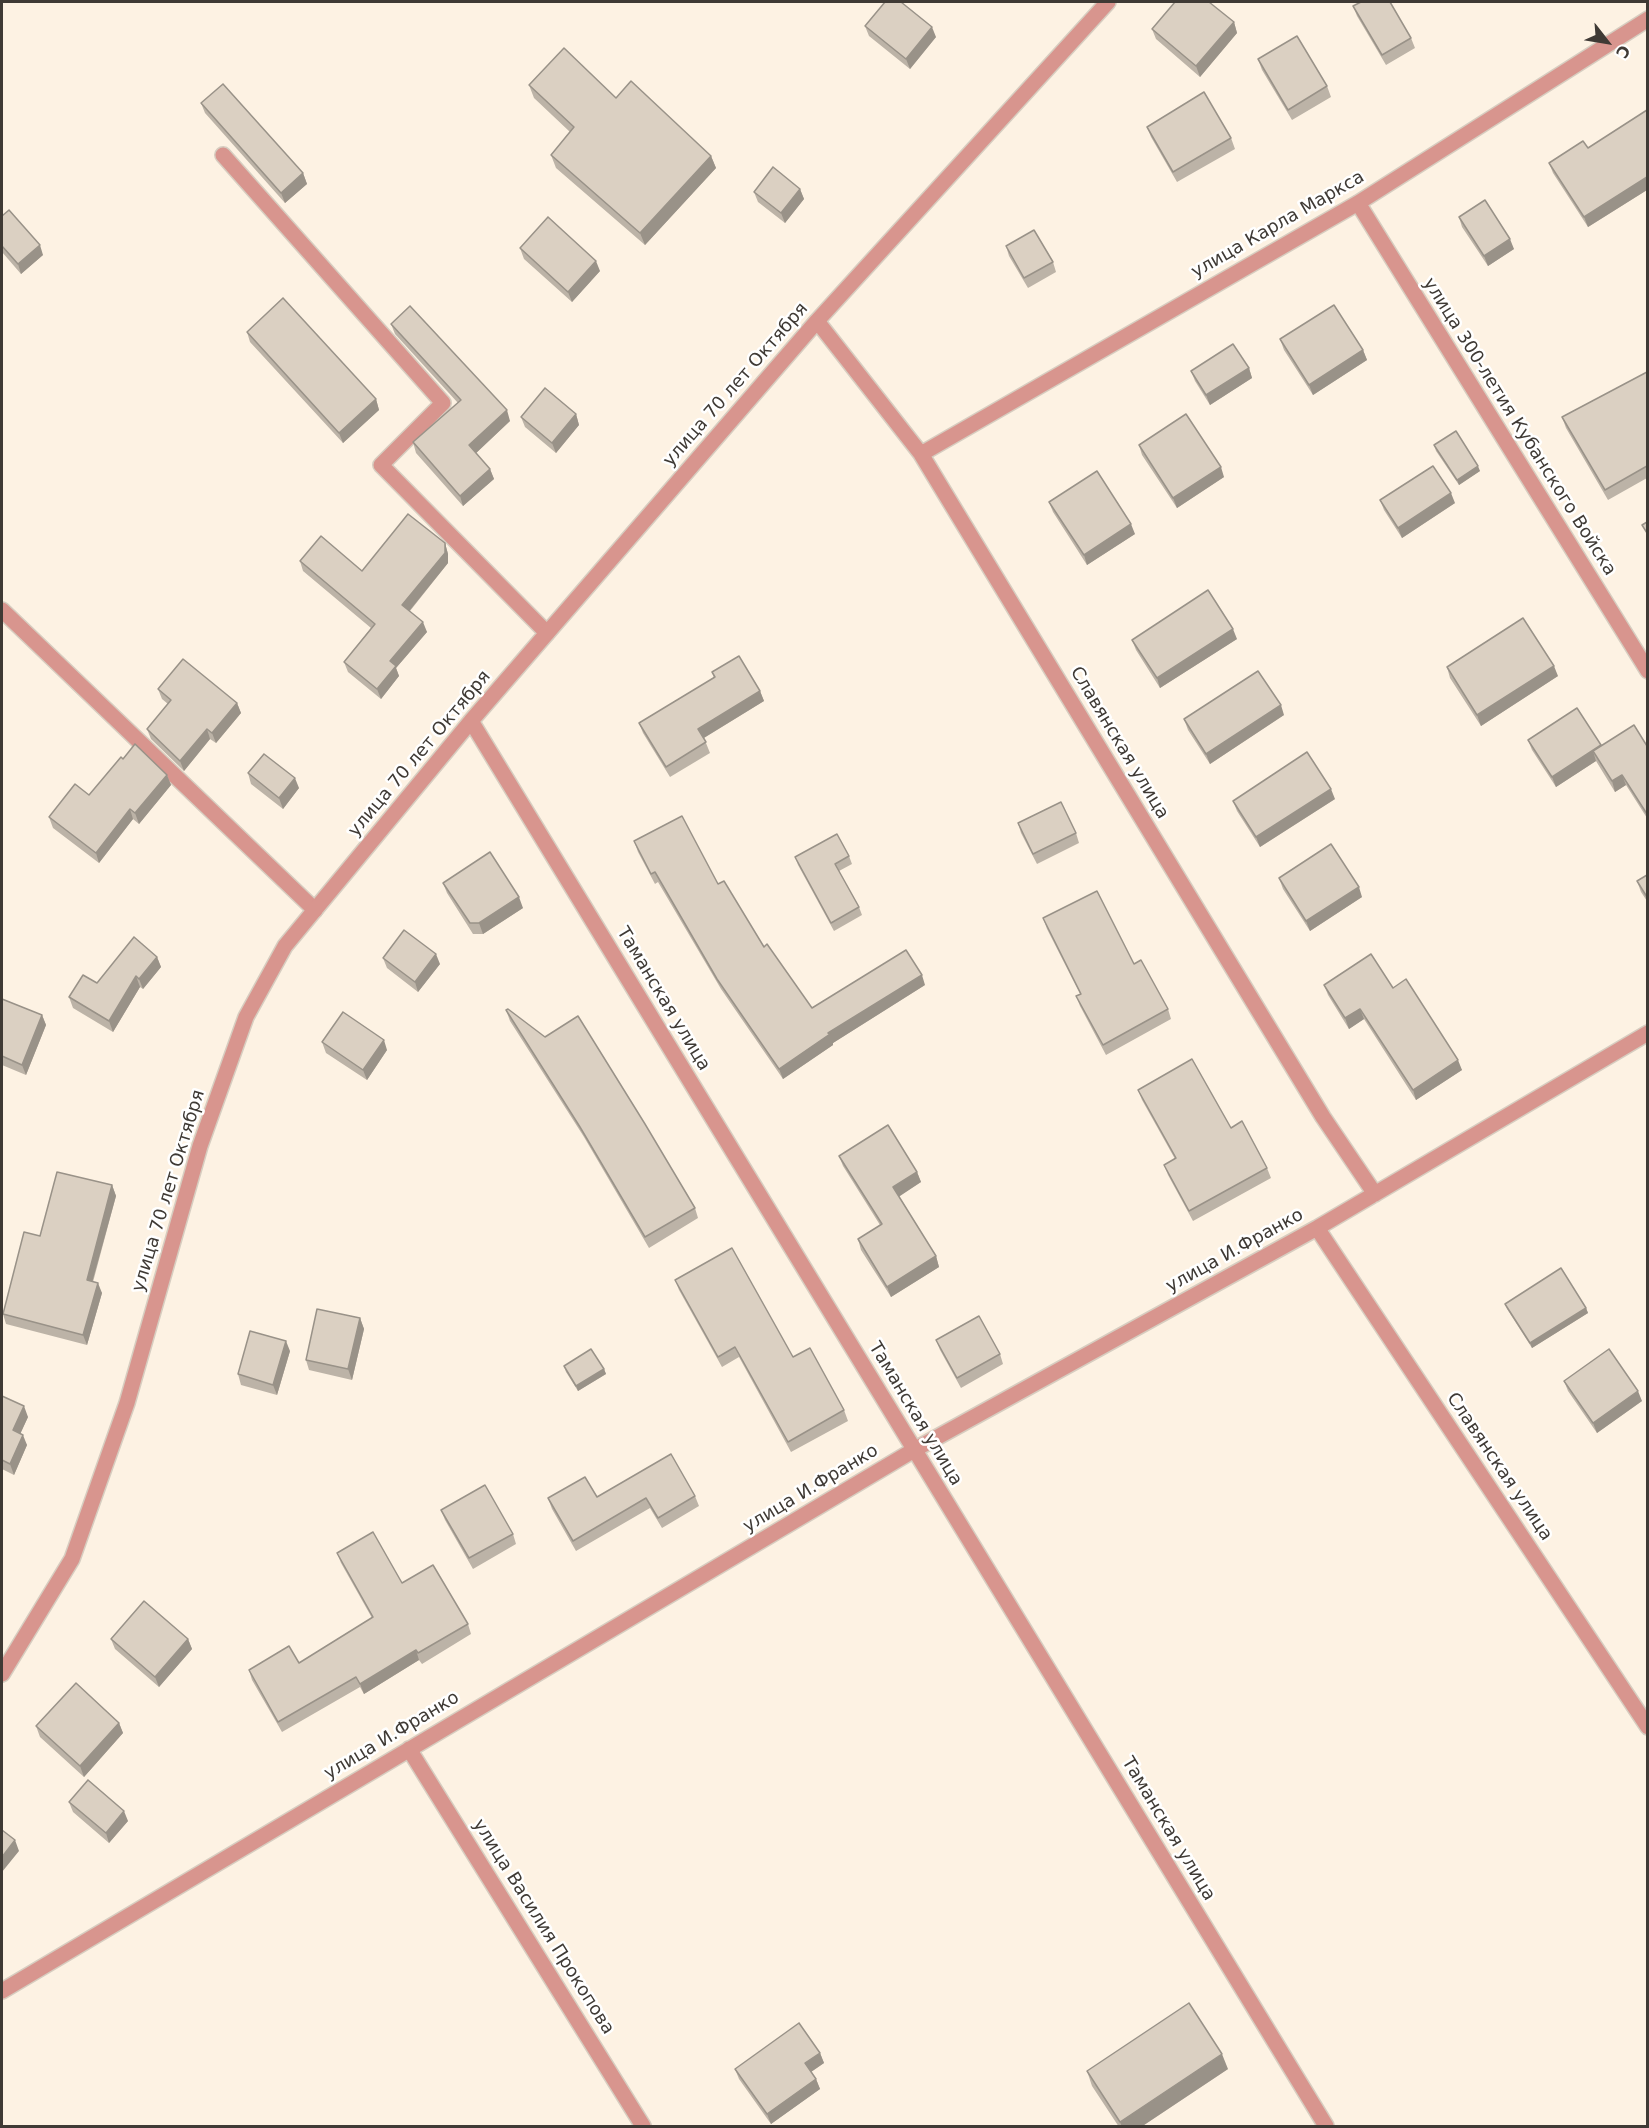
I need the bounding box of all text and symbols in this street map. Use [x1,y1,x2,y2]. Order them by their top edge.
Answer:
north arrow [1577,12,1637,72]
text: С [1612,42,1634,61]
street label: улица Карла Маркса [1188,167,1368,283]
street label: улица 300-летия Кубанского Войска [1418,274,1620,580]
street label: улица 70 лет Октября [659,299,813,471]
street label: Славянская улица [1065,663,1173,823]
street label: улица 70 лет Октября [344,667,496,841]
street label: Таманская улица [612,923,714,1075]
street label: улица 70 лет Октября [128,1087,210,1295]
street label: улица И.Франко [1163,1204,1307,1298]
street label: Таманская улица [864,1338,966,1490]
street label: Славянская улица [1441,1389,1557,1545]
street label: улица И.Франко [740,1440,882,1538]
street label: улица И.Франко [321,1687,463,1785]
street label: Таманская улица [1117,1753,1219,1905]
street label: улица Василия Прокопова [468,1815,618,2039]

